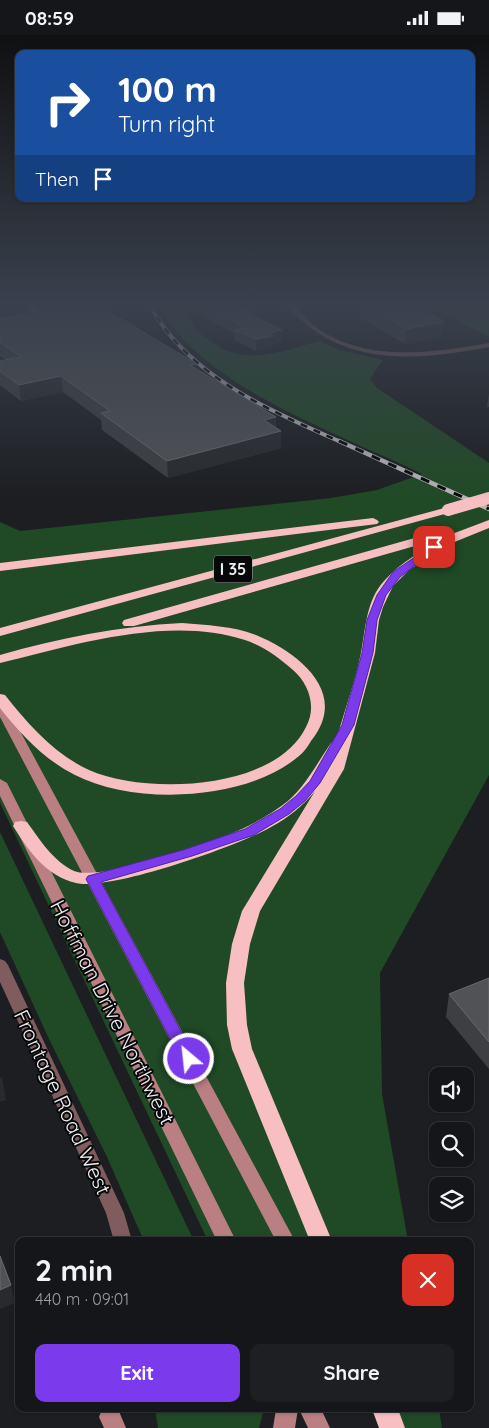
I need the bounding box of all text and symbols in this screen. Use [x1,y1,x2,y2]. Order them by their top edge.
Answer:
text: 08:59 [25,6,74,30]
text: 100 m [118,67,217,111]
icon: right [35,70,100,135]
text: Turn right [118,110,215,138]
icon: arrive [89,165,117,193]
text: Then [35,167,79,191]
pin [413,526,455,568]
icon: arrive [420,533,448,561]
road number: I 35 [214,555,252,583]
street label: Hoffman Drive Northwest [45,895,181,1129]
street label: Frontage Road West [9,1005,117,1199]
position arrow [162,1032,214,1084]
map controls [429,1067,474,1222]
button: sound [429,1067,474,1112]
button: search [429,1122,474,1167]
button: layers [429,1177,474,1222]
text: 2 min [35,1251,113,1289]
button: close [402,1254,454,1306]
text: 440 m · 09:01 [35,1289,129,1309]
button: Exit [35,1344,240,1402]
button: Share [250,1344,454,1402]

